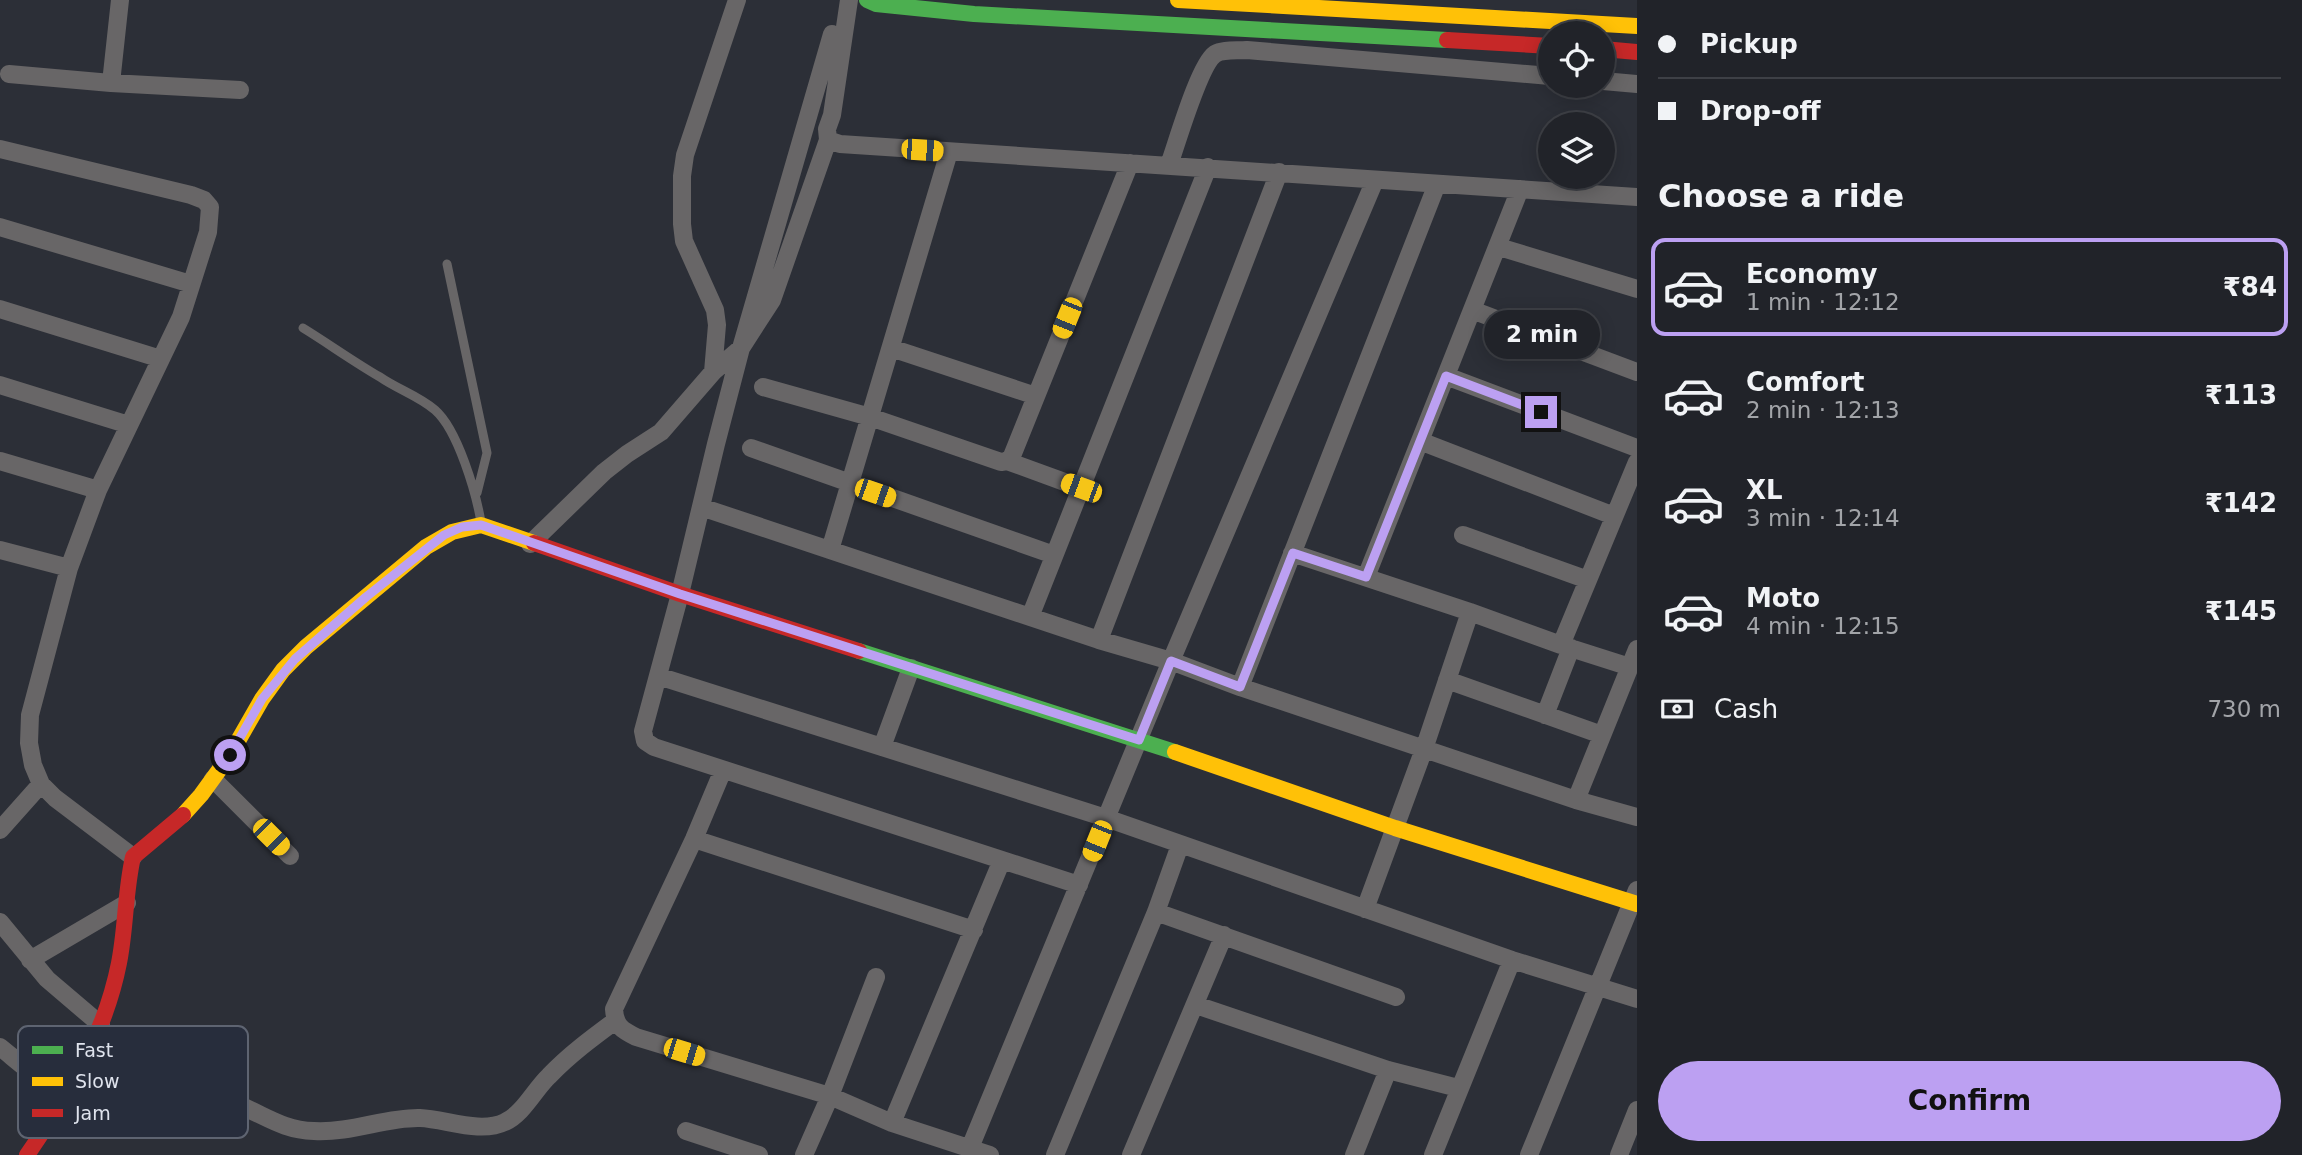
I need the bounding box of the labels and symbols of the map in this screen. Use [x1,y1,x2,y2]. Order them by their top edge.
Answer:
car [901,138,944,162]
car [1050,295,1085,341]
callout: 2 min [1483,310,1599,360]
route end [1525,396,1557,428]
car [1058,471,1105,505]
car [852,476,899,510]
route start [214,739,246,771]
car [249,815,294,859]
car [1080,818,1115,864]
legend [18,1026,248,1138]
car [661,1036,708,1068]
text: Fast [75,1039,113,1061]
text: Slow [75,1070,120,1092]
text: Jam [74,1102,111,1124]

